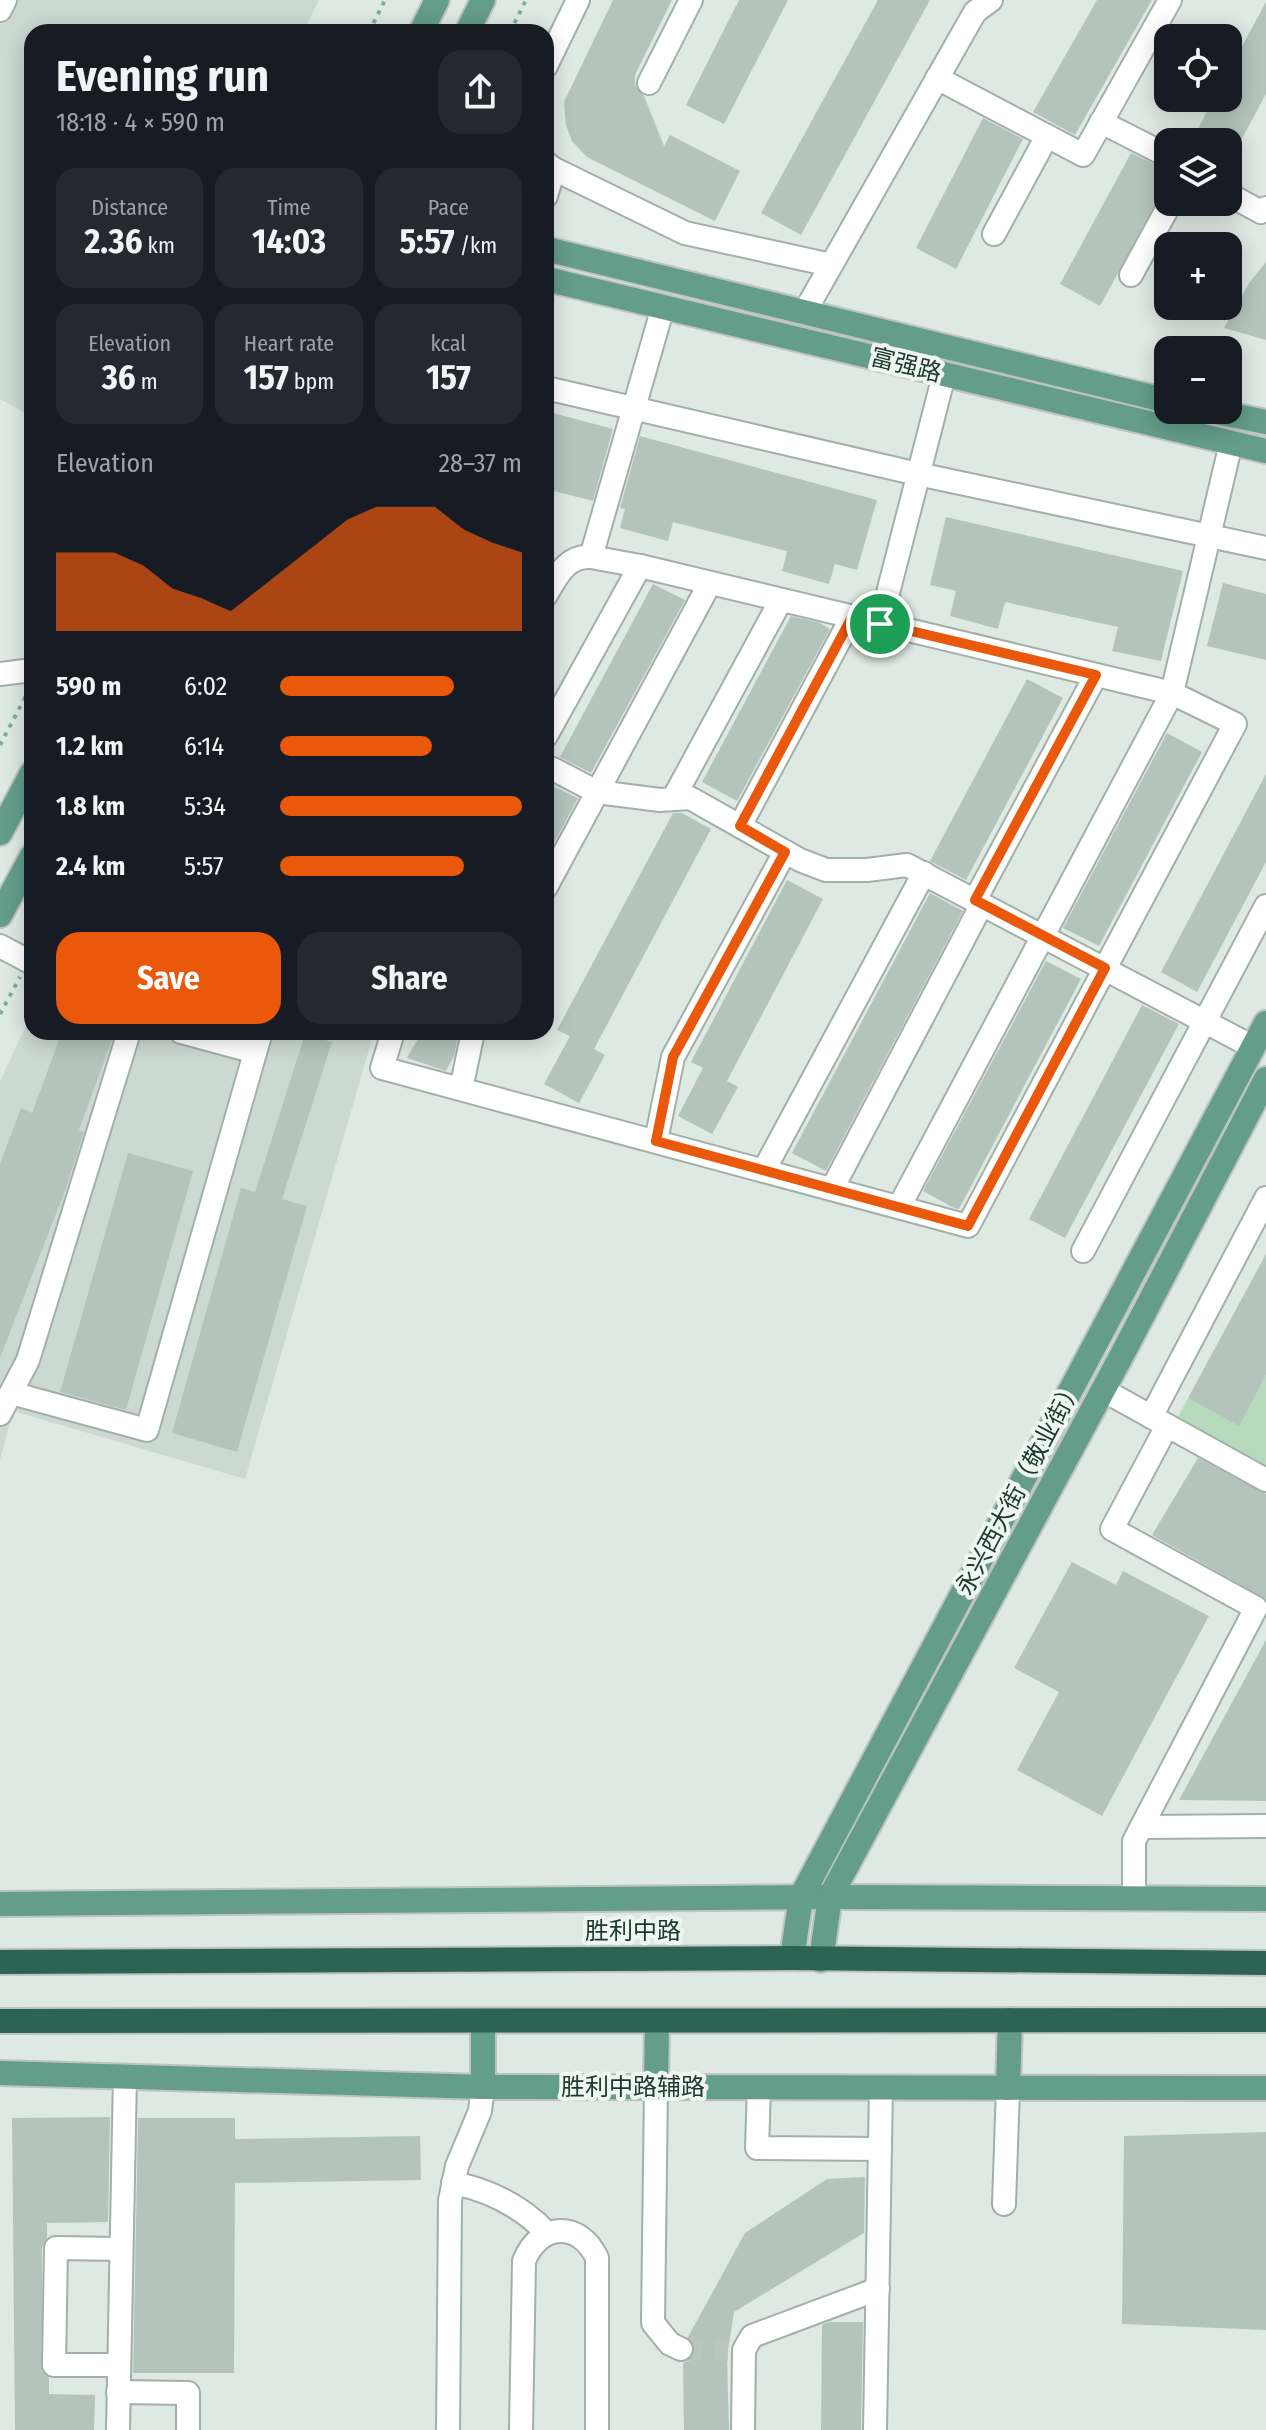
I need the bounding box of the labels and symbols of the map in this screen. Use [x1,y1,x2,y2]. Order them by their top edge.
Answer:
street label: 富强路 [868,343,944,387]
pin [846,590,914,658]
street label: 永兴西大街（敬业街） [950,1374,1088,1600]
street label: 胜利中路 [585,1917,681,1945]
street label: 胜利中路辅路 [561,2073,705,2101]

